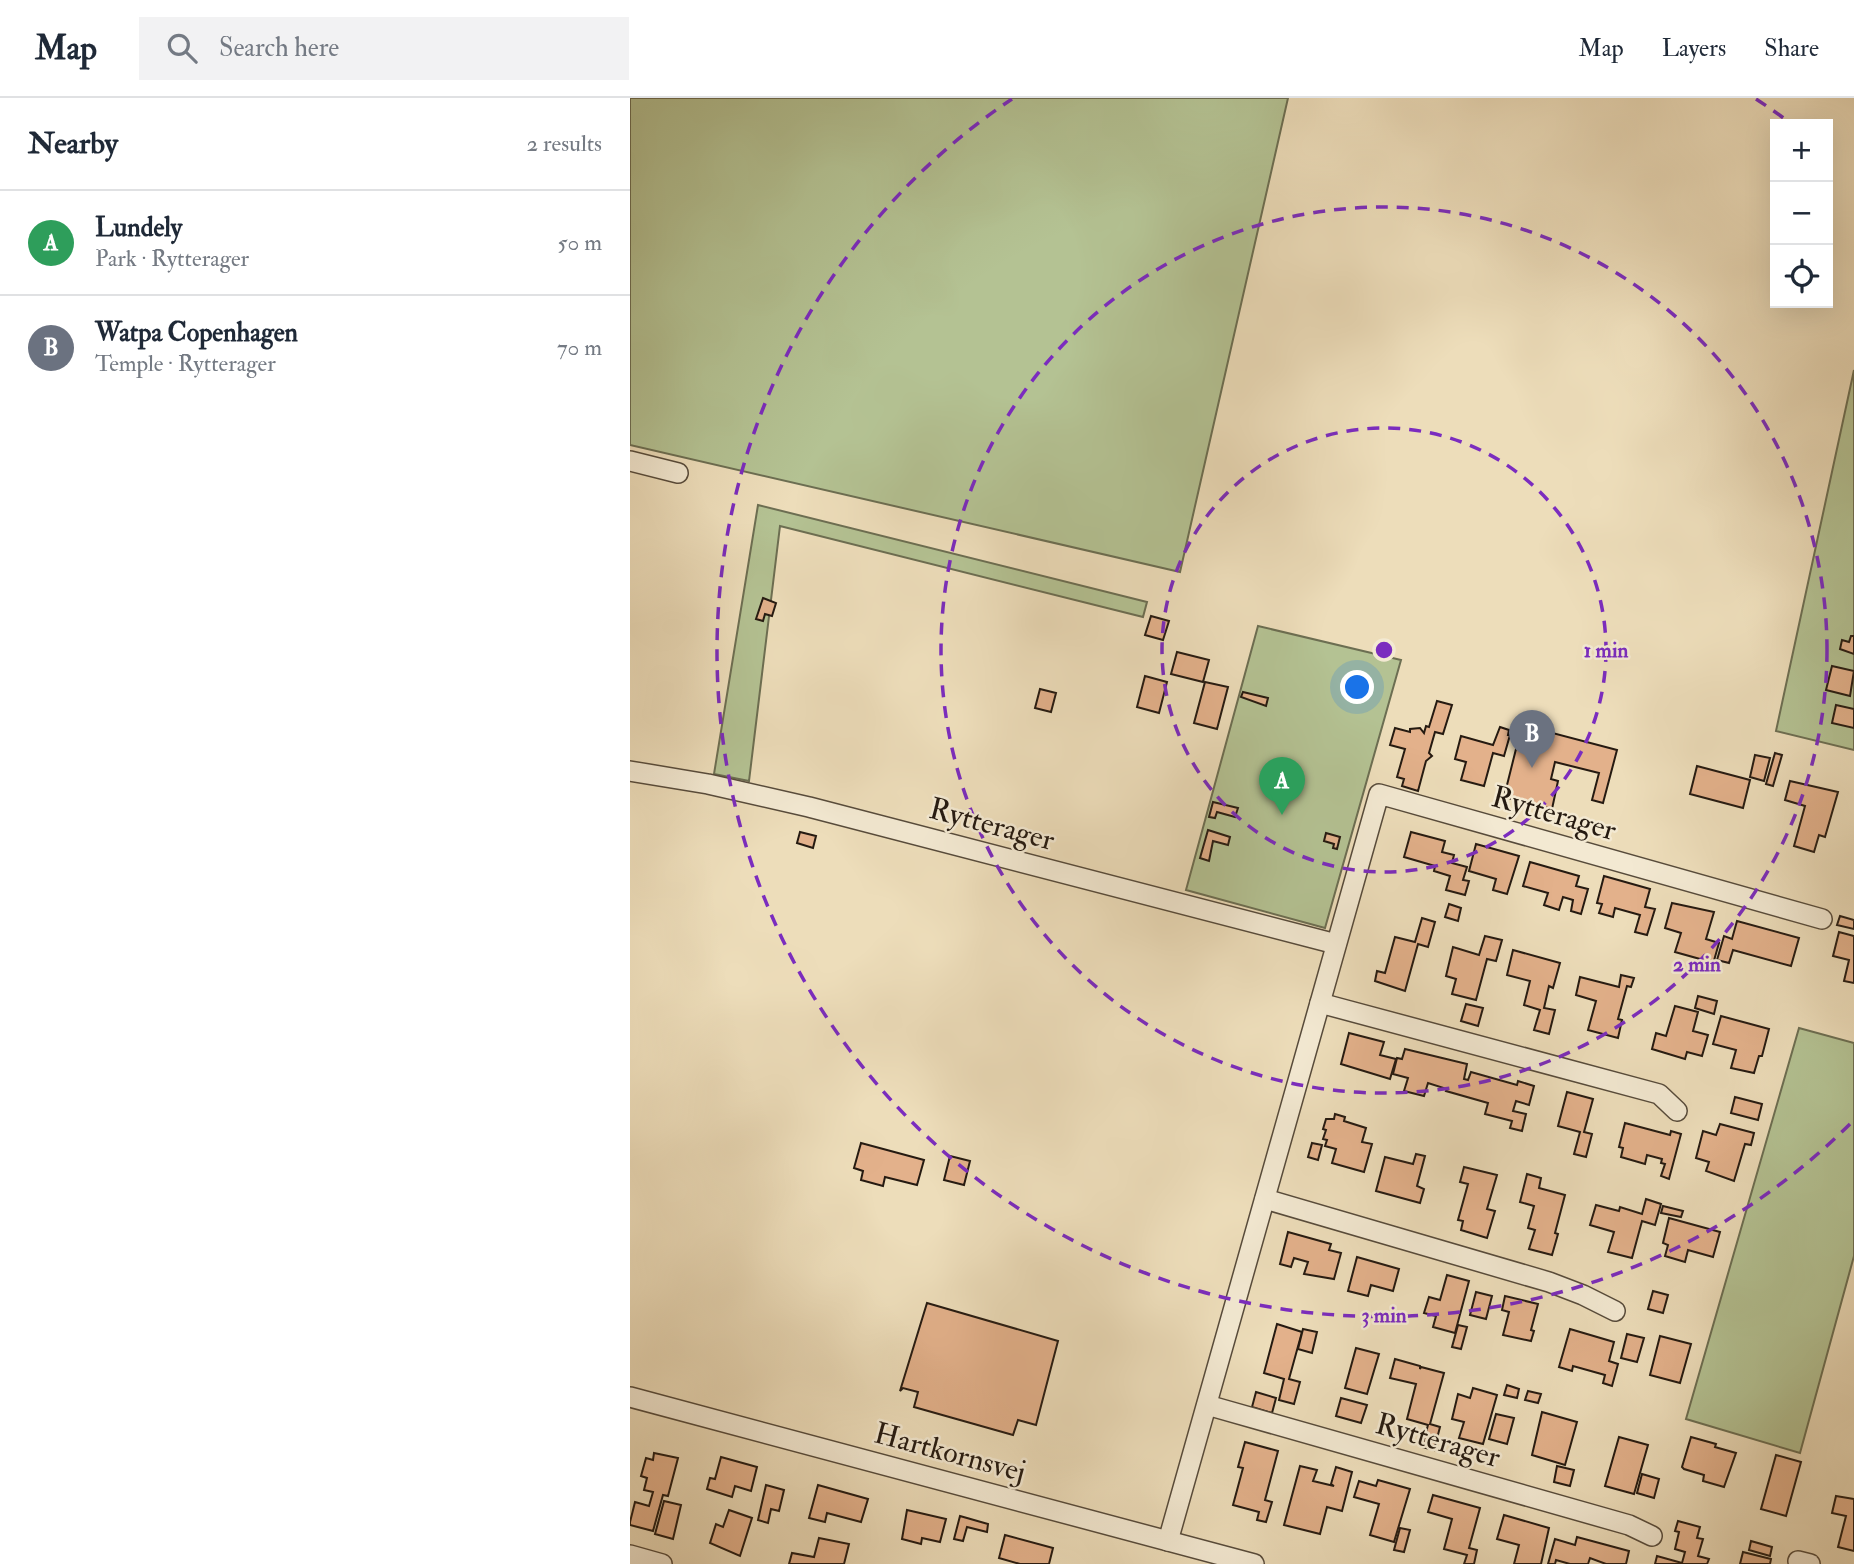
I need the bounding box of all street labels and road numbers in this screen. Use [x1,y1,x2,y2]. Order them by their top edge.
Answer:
street label: Rytterager [1487,778,1620,849]
street label: Rytterager [925,790,1058,859]
street label: Rytterager [1371,1405,1504,1476]
street label: Hartkornsvej [870,1415,1030,1490]

